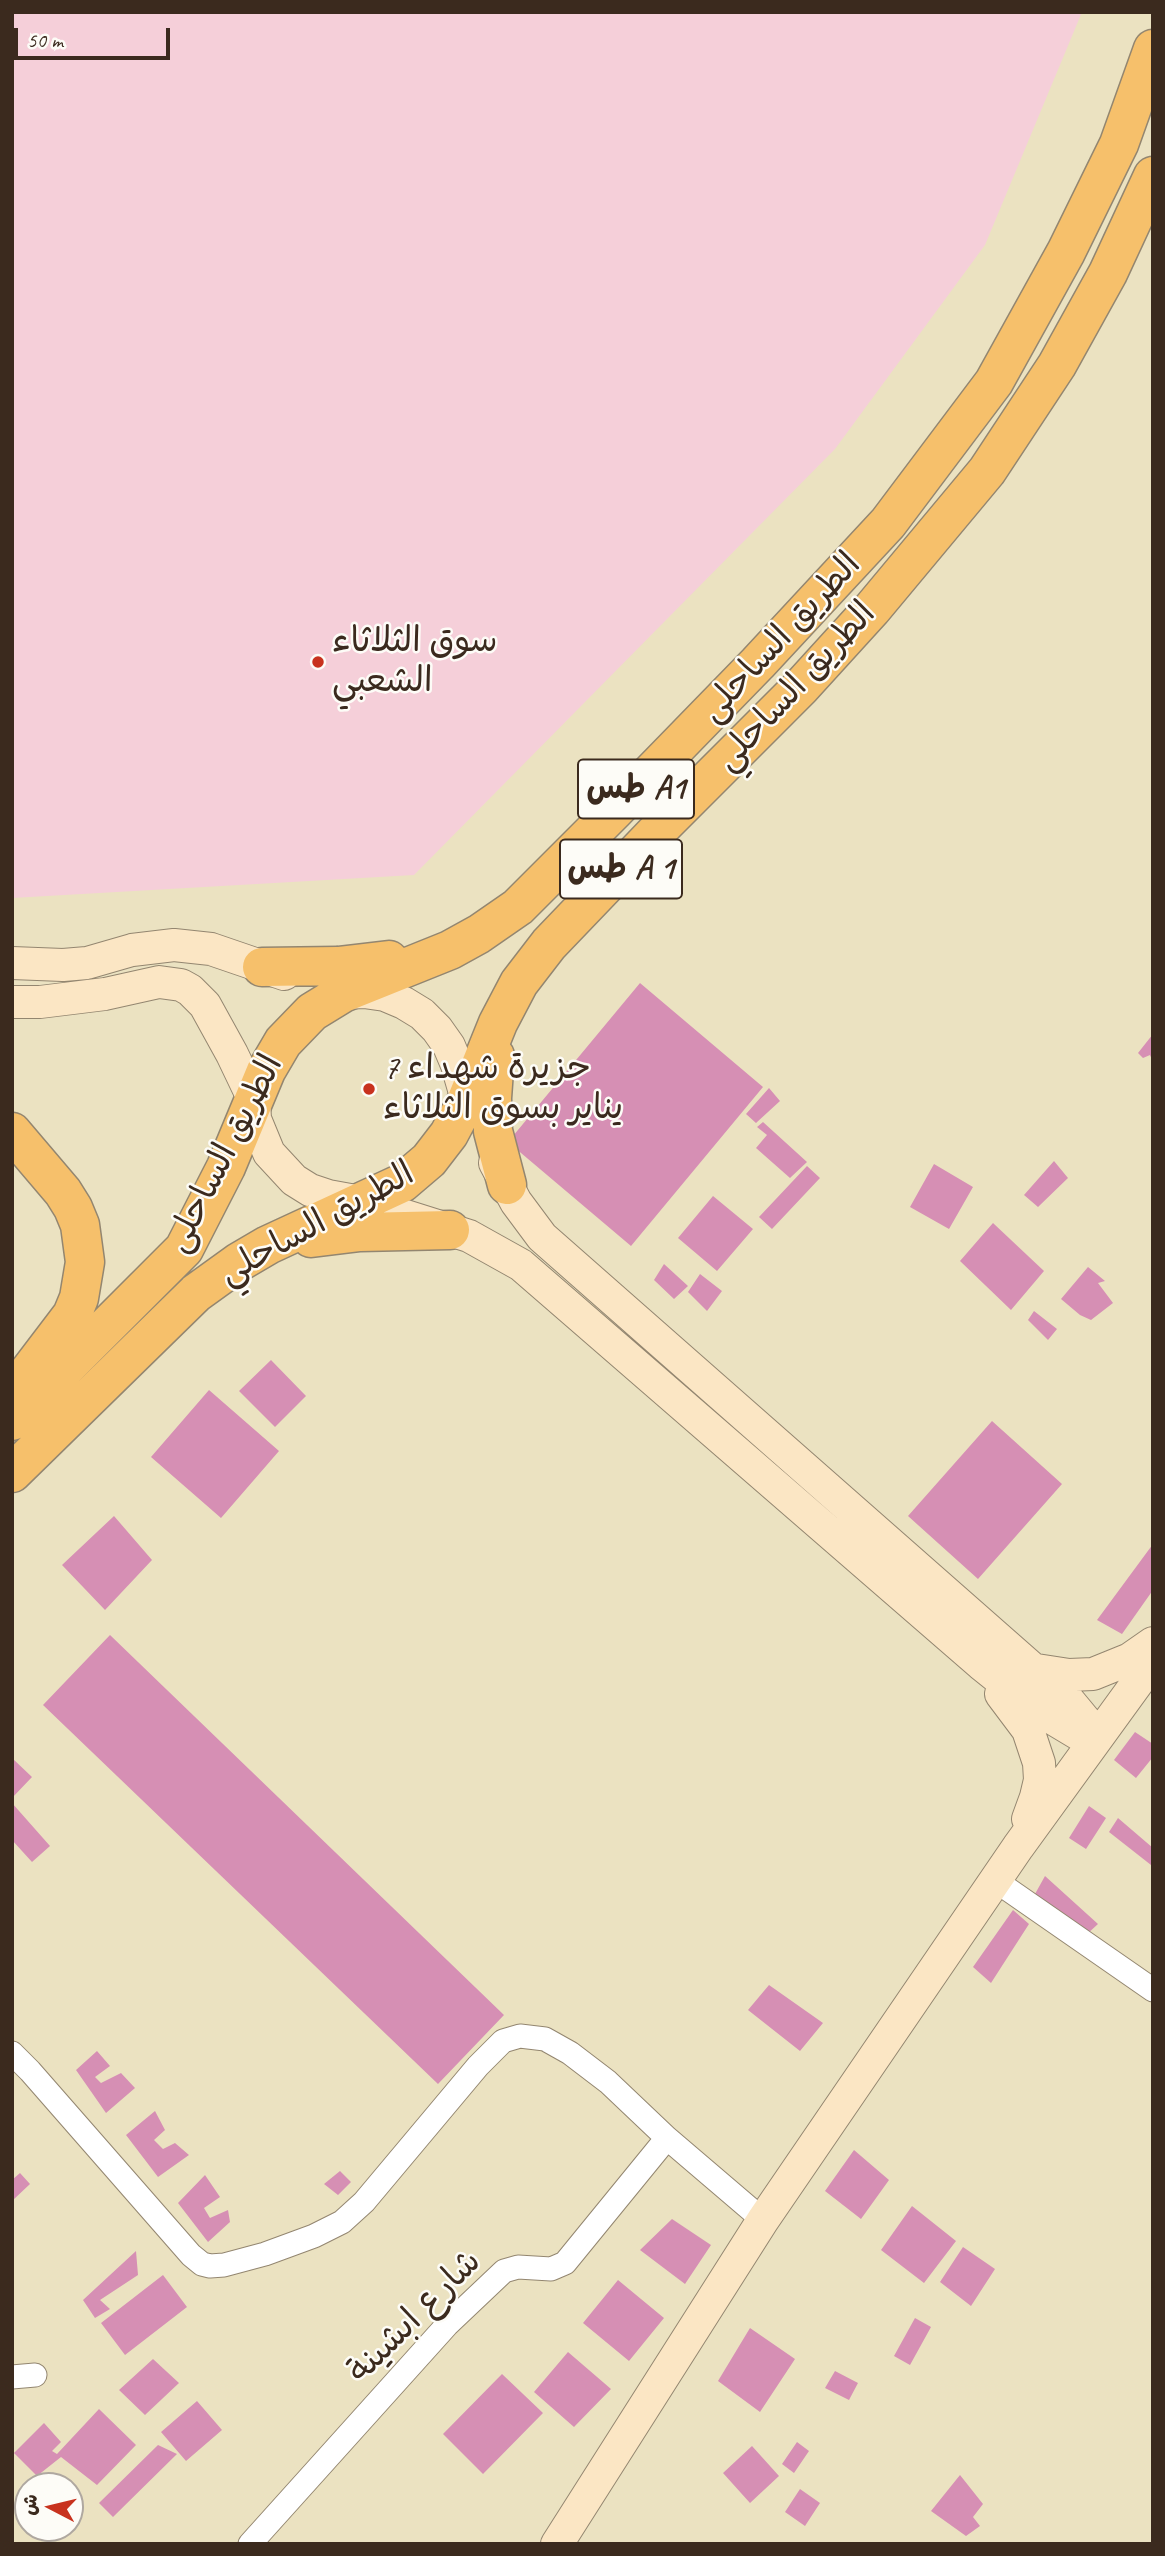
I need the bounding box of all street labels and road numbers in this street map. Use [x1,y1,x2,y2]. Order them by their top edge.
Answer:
street label: الطريق الساحلى [692,545,870,731]
street label: الطريق الساحلي [707,594,885,780]
road number: طس A1 [578,760,694,818]
road number: طس A 1 [560,840,682,898]
street label: الطريق الساحلى [157,1048,293,1260]
street label: الطريق الساحلي [212,1153,422,1295]
street label: شارع ابشينة [340,2242,490,2392]

